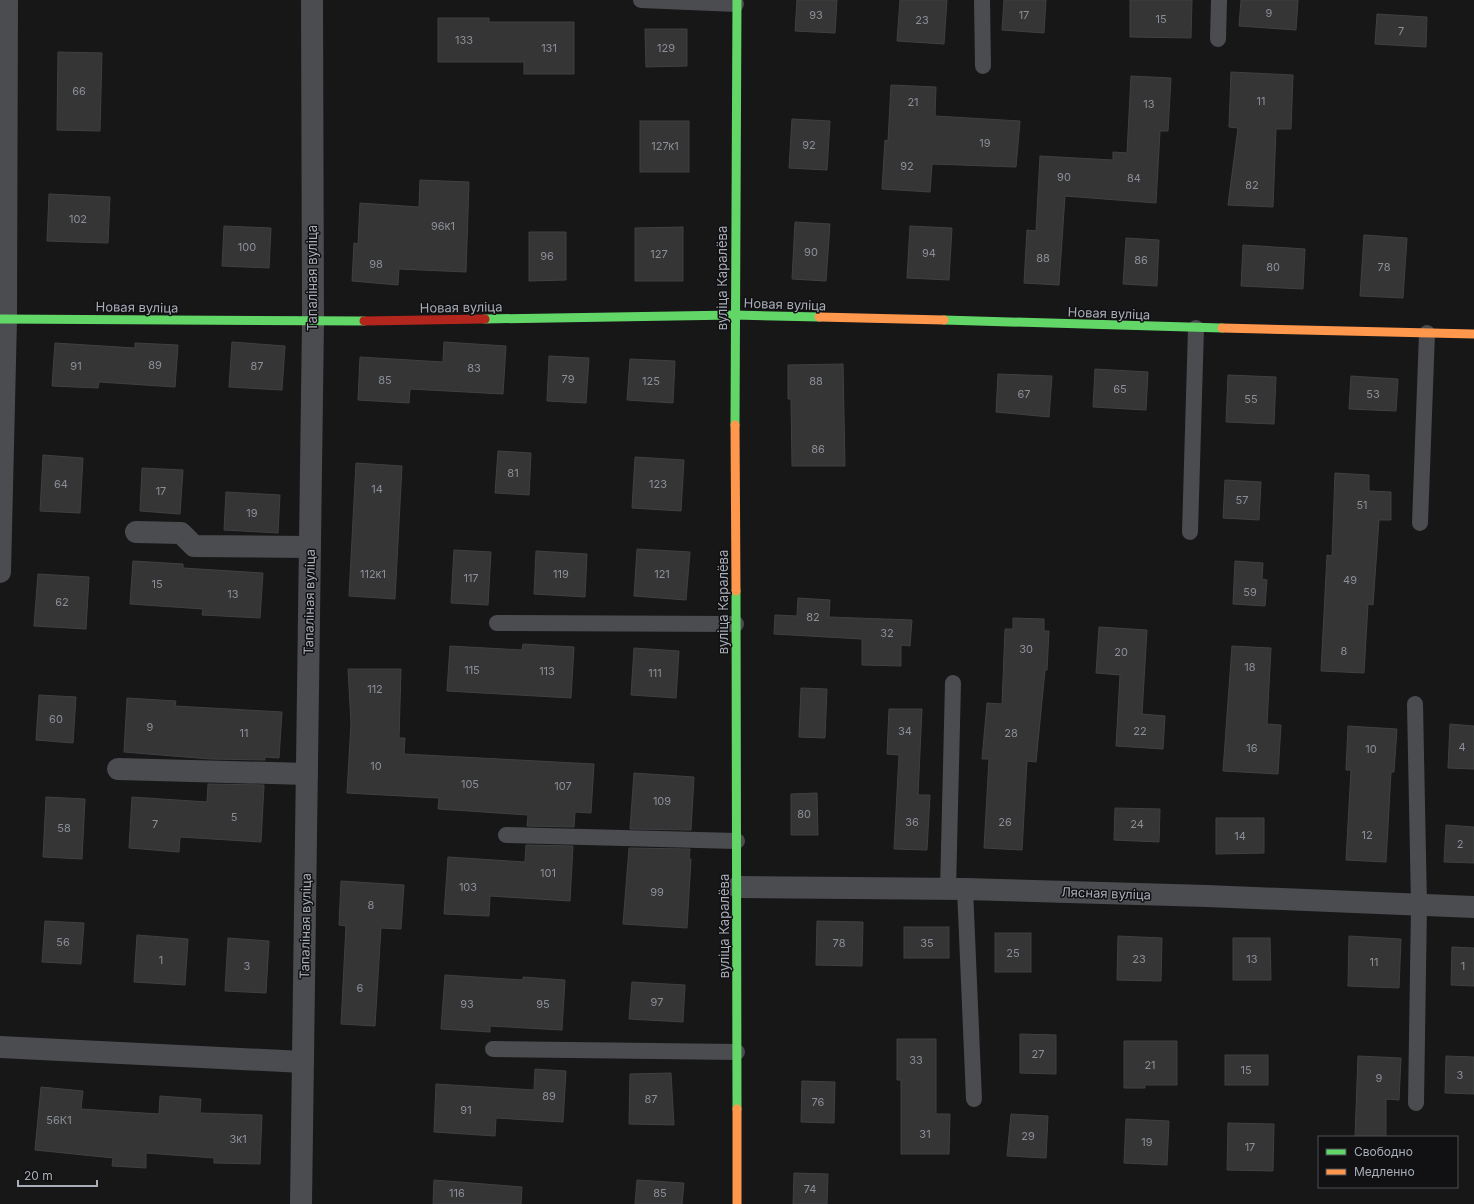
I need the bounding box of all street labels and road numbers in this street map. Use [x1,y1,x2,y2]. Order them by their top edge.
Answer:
street label: Тапаліная вуліца [304,225,320,331]
street label: вуліца Каралёва [714,226,730,330]
street label: Новая вуліца [743,295,827,313]
street label: Новая вуліца [96,298,178,316]
street label: Новая вуліца [420,298,502,316]
street label: Новая вуліца [1067,304,1151,322]
street label: Тапаліная вуліца [300,549,318,655]
street label: вуліца Каралёва [715,550,731,654]
street label: Тапаліная вуліца [296,873,314,979]
street label: вуліца Каралёва [716,874,732,978]
street label: Лясная вуліца [1061,883,1151,903]

